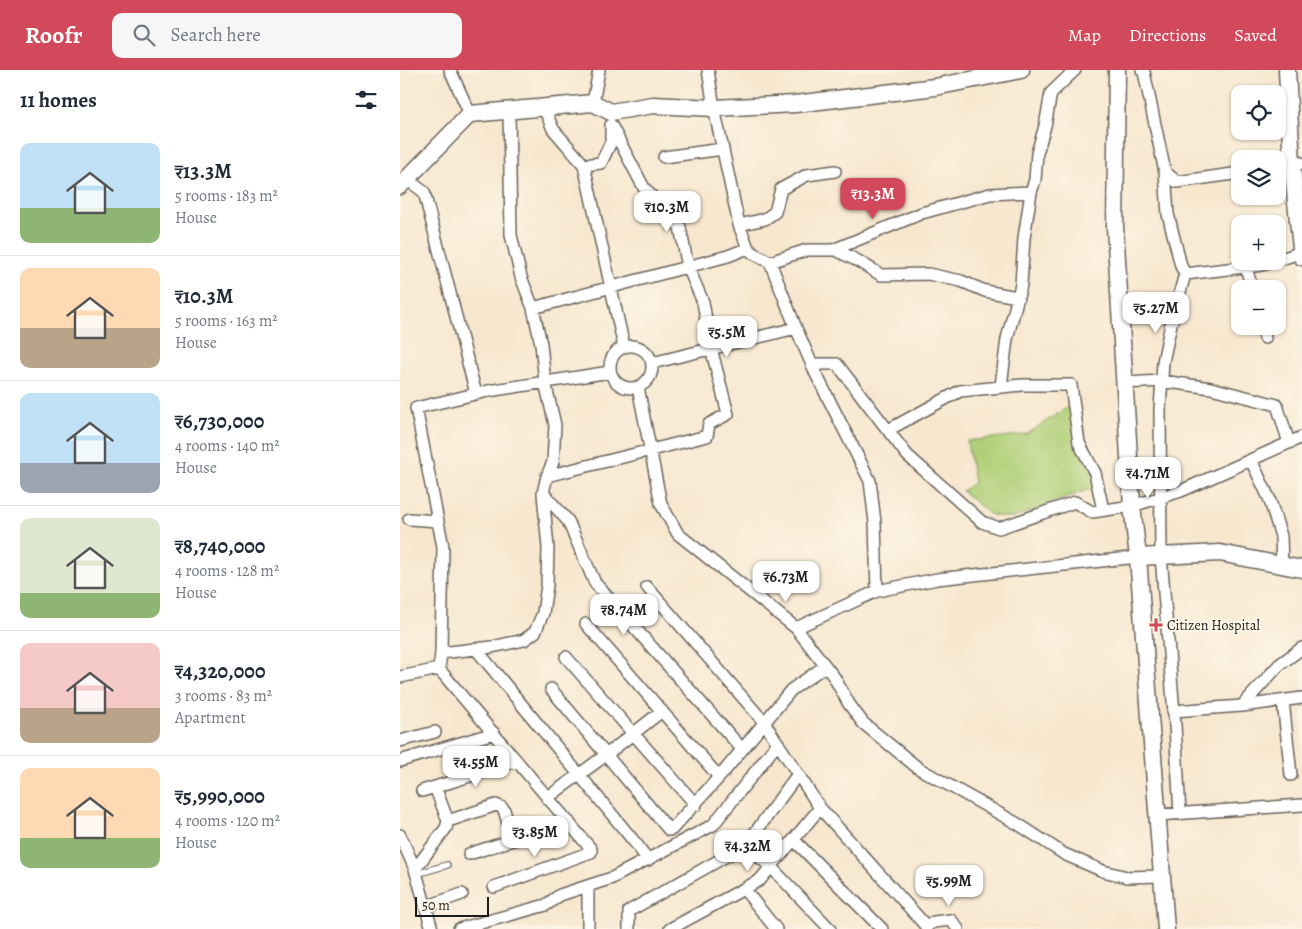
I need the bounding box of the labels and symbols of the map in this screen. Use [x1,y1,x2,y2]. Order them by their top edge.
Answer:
pin: ₹13.3M [832,178,914,220]
pin: ₹10.3M [626,190,708,233]
pin: ₹5.27M [1115,292,1197,334]
pin: ₹5.5M [692,316,762,358]
pin: ₹4.71M [1107,456,1189,499]
pin: ₹6.73M [745,560,827,603]
pin: ₹8.74M [583,594,665,636]
place label: Citizen Hospital [1167,616,1261,635]
marker: Citizen Hospital [1149,618,1163,632]
pin: ₹4.55M [435,746,517,788]
pin: ₹3.85M [494,816,576,858]
pin: ₹4.32M [707,830,789,872]
pin: ₹5.99M [908,864,990,907]
scale bar [415,894,489,917]

